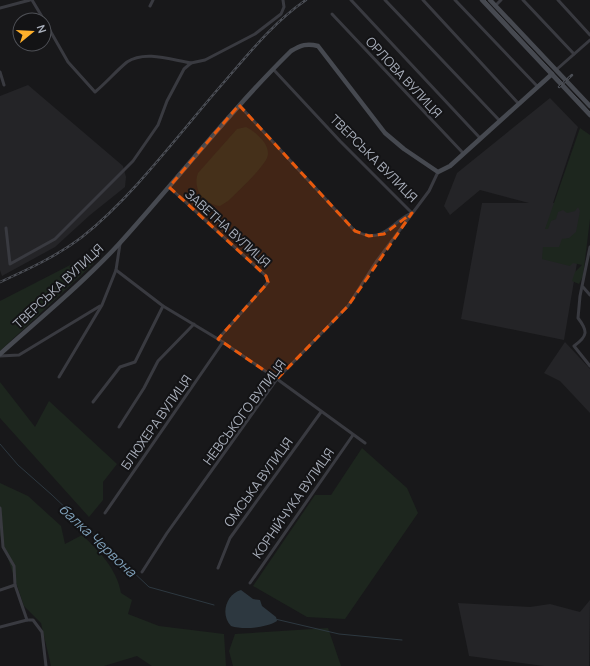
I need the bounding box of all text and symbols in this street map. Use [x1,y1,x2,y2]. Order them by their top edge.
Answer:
north arrow [12,12,52,52]
text: N [34,23,50,35]
street label: ОРЛОВА ВУЛИЦЯ [362,33,446,121]
street label: ТВЕРСЬКА ВУЛИЦЯ [326,110,422,206]
street label: ЗАВЕТНА ВУЛИЦЯ [181,185,275,271]
street label: ТВЕРСЬКА ВУЛИЦЯ [9,239,107,333]
street label: НЕВСЬКОГО ВУЛИЦЯ [198,356,290,468]
street label: БЛЮХЕРА ВУЛИЦЯ [117,371,195,473]
street label: ОМСЬКА ВУЛИЦЯ [219,434,297,530]
street label: КОРНІЙЧУКА ВУЛИЦЯ [248,444,338,562]
water label: балка Червона [55,499,142,581]

